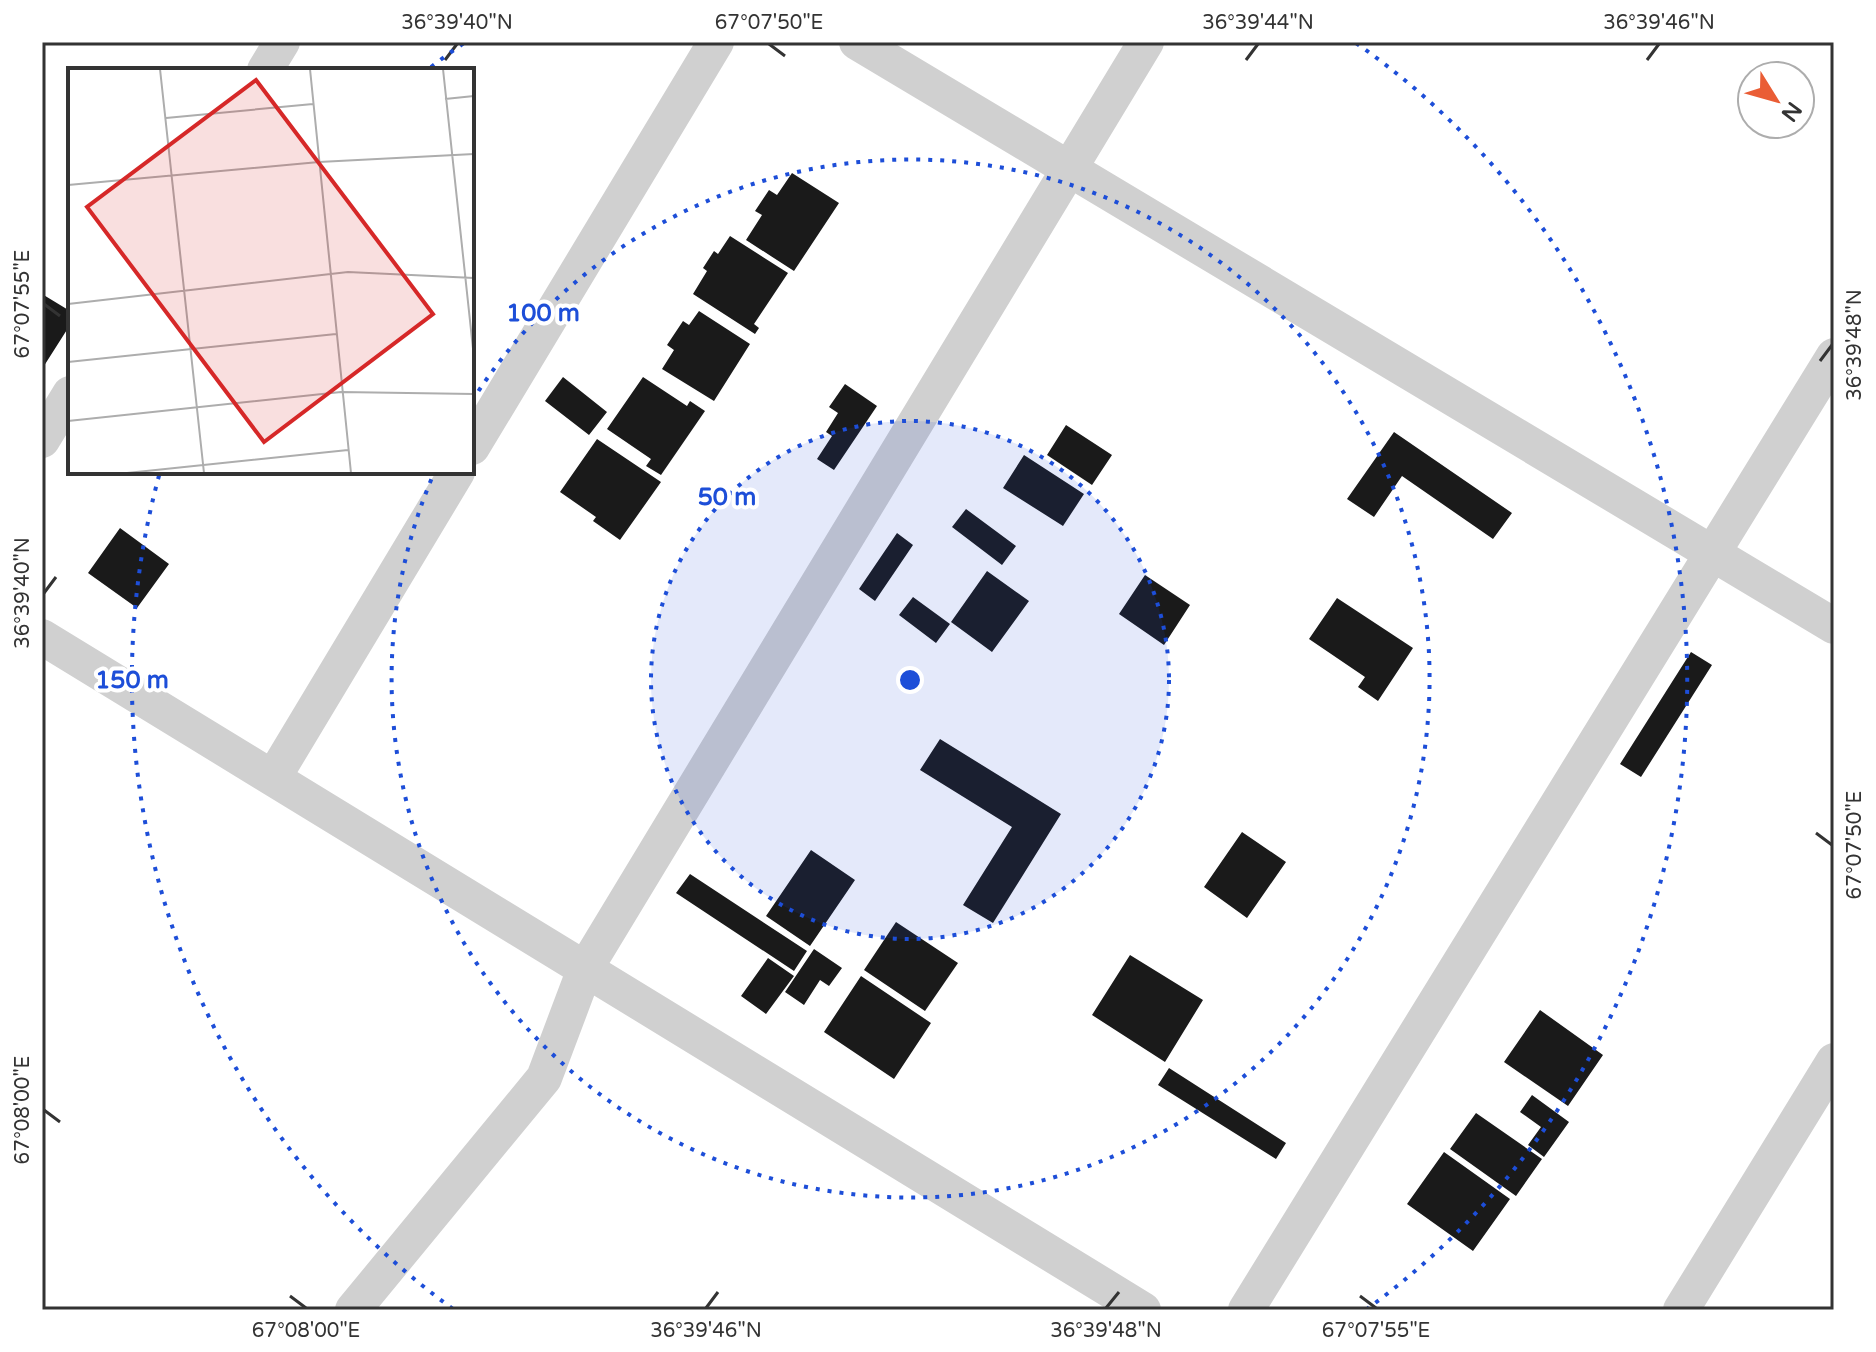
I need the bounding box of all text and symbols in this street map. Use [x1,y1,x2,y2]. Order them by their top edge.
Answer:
text: 36°39'40"N [401,11,513,35]
text: 67°07'50"E [715,11,823,35]
text: 36°39'44"N [1202,11,1314,35]
text: 36°39'46"N [1603,11,1715,35]
north arrow [1736,60,1816,140]
inset map [68,68,474,474]
text: N [1775,97,1807,126]
text: 67°07'55"E [11,250,35,358]
text: 36°39'48"N [1843,289,1867,401]
text: 100 m [506,299,580,328]
text: 50 m [698,483,756,512]
text: 36°39'40"N [11,537,35,649]
text: 150 m [95,666,169,695]
centre of rings [896,666,924,694]
text: 67°07'50"E [1843,791,1867,899]
text: 67°08'00"E [11,1056,35,1164]
text: 67°08'00"E [252,1319,360,1343]
text: 36°39'46"N [650,1319,762,1343]
text: 36°39'48"N [1050,1319,1162,1343]
text: 67°07'55"E [1322,1319,1430,1343]

